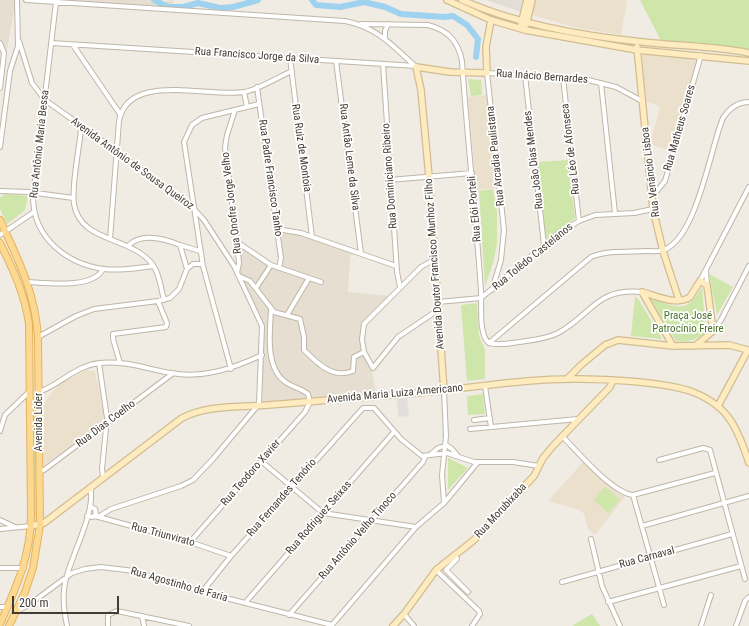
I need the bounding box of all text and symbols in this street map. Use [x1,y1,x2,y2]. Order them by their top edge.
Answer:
street label: Rua Francisco Jorge da Silva [194,45,320,67]
street label: Rua Inácio Bernardes [496,67,588,87]
street label: Rua Matheus Soares [661,83,699,173]
street label: Rua Antônio Maria Bessa [28,89,52,199]
street label: Rua Ruiz de Montoia [288,103,314,193]
street label: Rua Antão Leme da Silva [336,103,362,211]
street label: Rua Léo de Afonseca [559,103,583,195]
street label: Rua Arcadia Paulistana [484,105,508,207]
street label: Rua João Dias Mendes [521,110,547,210]
street label: Avenida Antônio de Sousa Queiroz [68,115,196,213]
street label: Rua Padre Francisco Tanho [255,119,285,237]
street label: Rua Dominiciano Ribeiro [380,123,400,229]
street label: Rua Venâncio Lisboa [639,126,663,218]
street label: Rua Onofre Jorge Velho [219,151,245,255]
street label: Rua Elói Porteli [466,175,484,243]
street label: Avenida Doutor Francisco Munhoz Filho [422,178,448,350]
street label: Rua Tolêdo Castelanos [490,221,576,293]
park label: Praça José Patrocínio Freire [652,309,724,335]
street label: Avenida Maria Luiza Americano [326,381,464,407]
street label: Avenida Líder [32,393,46,451]
street label: Rua Dias Coelho [74,397,138,451]
street label: Rua Teodoro Xavier [218,437,284,509]
street label: Rua Fernandes Tenório [244,456,320,540]
street label: Rua Rodriguez Seixas [283,478,355,558]
street label: Rua Morubixaba [472,481,530,541]
street label: Rua Antônio Velho Tinoco [316,489,400,583]
street label: Rua Triunvirato [130,520,196,550]
street label: Rua Carnaval [618,544,676,572]
street label: Rua Agostinho de Faria [129,565,229,605]
scale bar [14,588,121,614]
text: 200 m [19,596,49,610]

